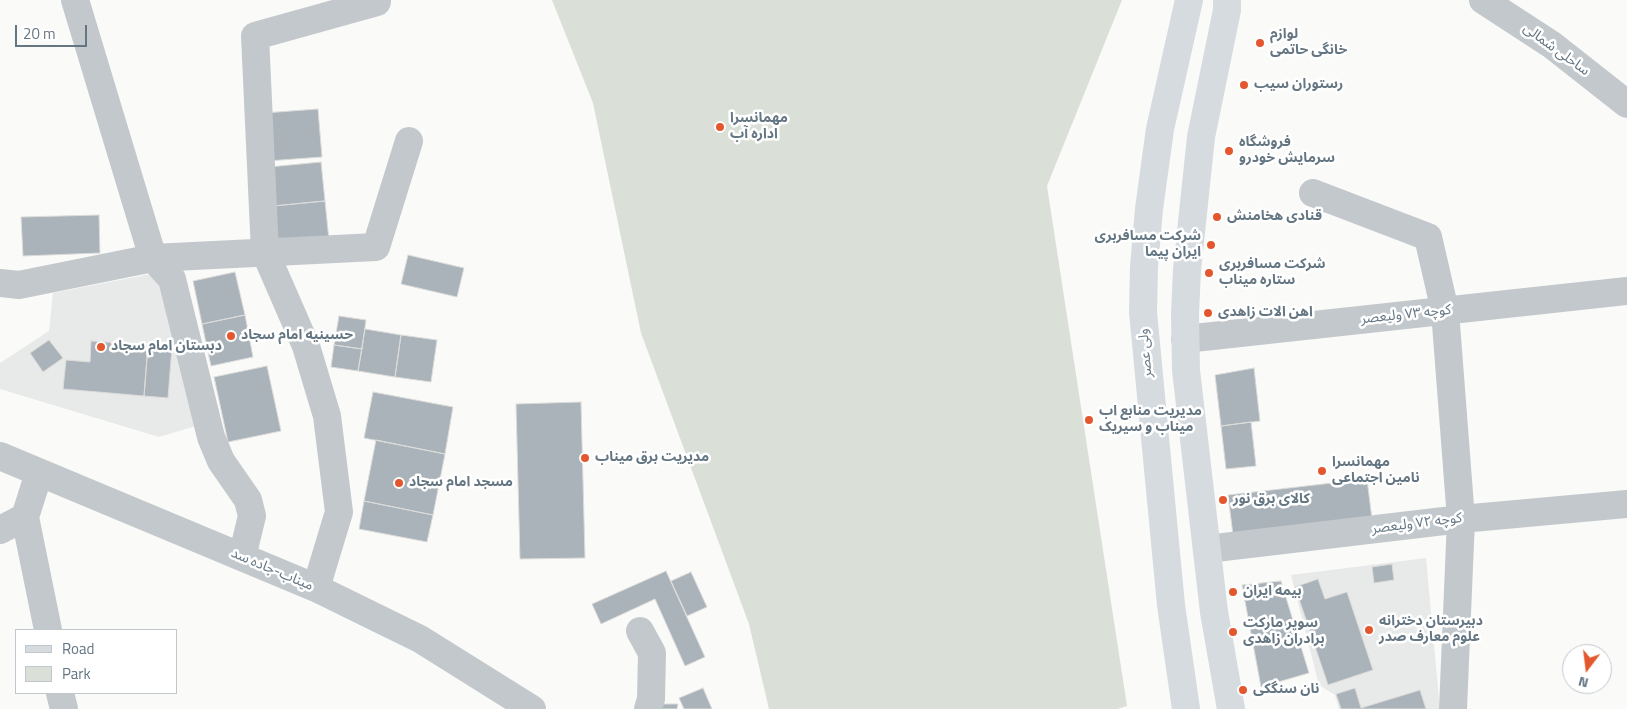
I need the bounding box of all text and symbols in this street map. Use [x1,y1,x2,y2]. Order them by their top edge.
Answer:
scale bar [18,15,90,47]
street label: ساحلی شمالی [1520,20,1592,80]
text: 20 m [23,22,56,45]
place label: لوازم خانگی حاتمی [1270,27,1347,59]
marker: لوازم خانگی حاتمی [1254,37,1266,49]
place label: رستوران سيب [1254,77,1343,93]
marker: رستوران سيب [1238,79,1250,91]
place label: مهمانسرا اداره آب [730,111,788,144]
marker: مهمانسرا اداره آب [714,121,726,133]
place label: فروشگاه سرمایش خودرو [1239,135,1335,168]
marker: فروشگاه سرمایش خودرو [1223,145,1235,157]
place label: قنادی هخامنش [1227,209,1322,225]
marker: قنادی هخامنش [1211,211,1223,223]
place label: شرکت مسافربری ایران پیما [1094,229,1201,262]
marker: شرکت مسافربری ایران پیما [1205,239,1217,251]
place label: شرکت مسافربری ستاره میناب [1219,257,1326,290]
marker: شرکت مسافربری ستاره میناب [1203,267,1215,279]
street label: کوچه ۷۳ ولیعصر [1360,302,1452,328]
place label: اهن الات زاهدی [1218,305,1313,321]
marker: اهن الات زاهدی [1202,307,1214,319]
place label: حسینیه امام سجاد [241,328,353,344]
street label: ولی عصر [1135,328,1157,378]
marker: حسینیه امام سجاد [225,330,237,342]
place label: دبستان امام سجاد [111,339,222,355]
marker: دبستان امام سجاد [95,341,107,353]
place label: مدیریت منابع اب میناب و سیریک [1099,404,1202,437]
marker: مدیریت منابع اب میناب و سیریک [1083,414,1095,426]
place label: مدیریت برق میناب [595,450,709,466]
marker: مدیریت برق میناب [579,452,591,464]
place label: مهمانسرا نامین اجتماعی [1332,455,1420,488]
marker: مهمانسرا نامین اجتماعی [1316,465,1328,477]
place label: مسجد امام سجاد [409,475,513,491]
marker: مسجد امام سجاد [393,477,405,489]
place label: کالای برق نور [1233,492,1310,508]
marker: کالای برق نور [1217,494,1229,506]
street label: کوچه ۷۲ ولیعصر [1371,510,1463,538]
street label: میناب-جاده سد [228,545,316,595]
place label: بیمه ایران [1243,584,1302,600]
marker: بیمه ایران [1227,586,1239,598]
place label: دبیرستان دخترانه علوم معارف صدر [1379,614,1483,646]
place label: سوپر مارکت برادران زاهدی [1243,616,1325,648]
marker: دبیرستان دخترانه علوم معارف صدر [1363,624,1375,636]
marker: سوپر مارکت برادران زاهدی [1227,626,1239,638]
legend [15,629,178,694]
text: Road [62,637,94,660]
north arrow [1562,644,1612,694]
text: Park [62,662,91,685]
text: N [1576,672,1591,694]
place label: نان سنگکی [1253,682,1319,698]
marker: نان سنگکی [1237,684,1249,696]

